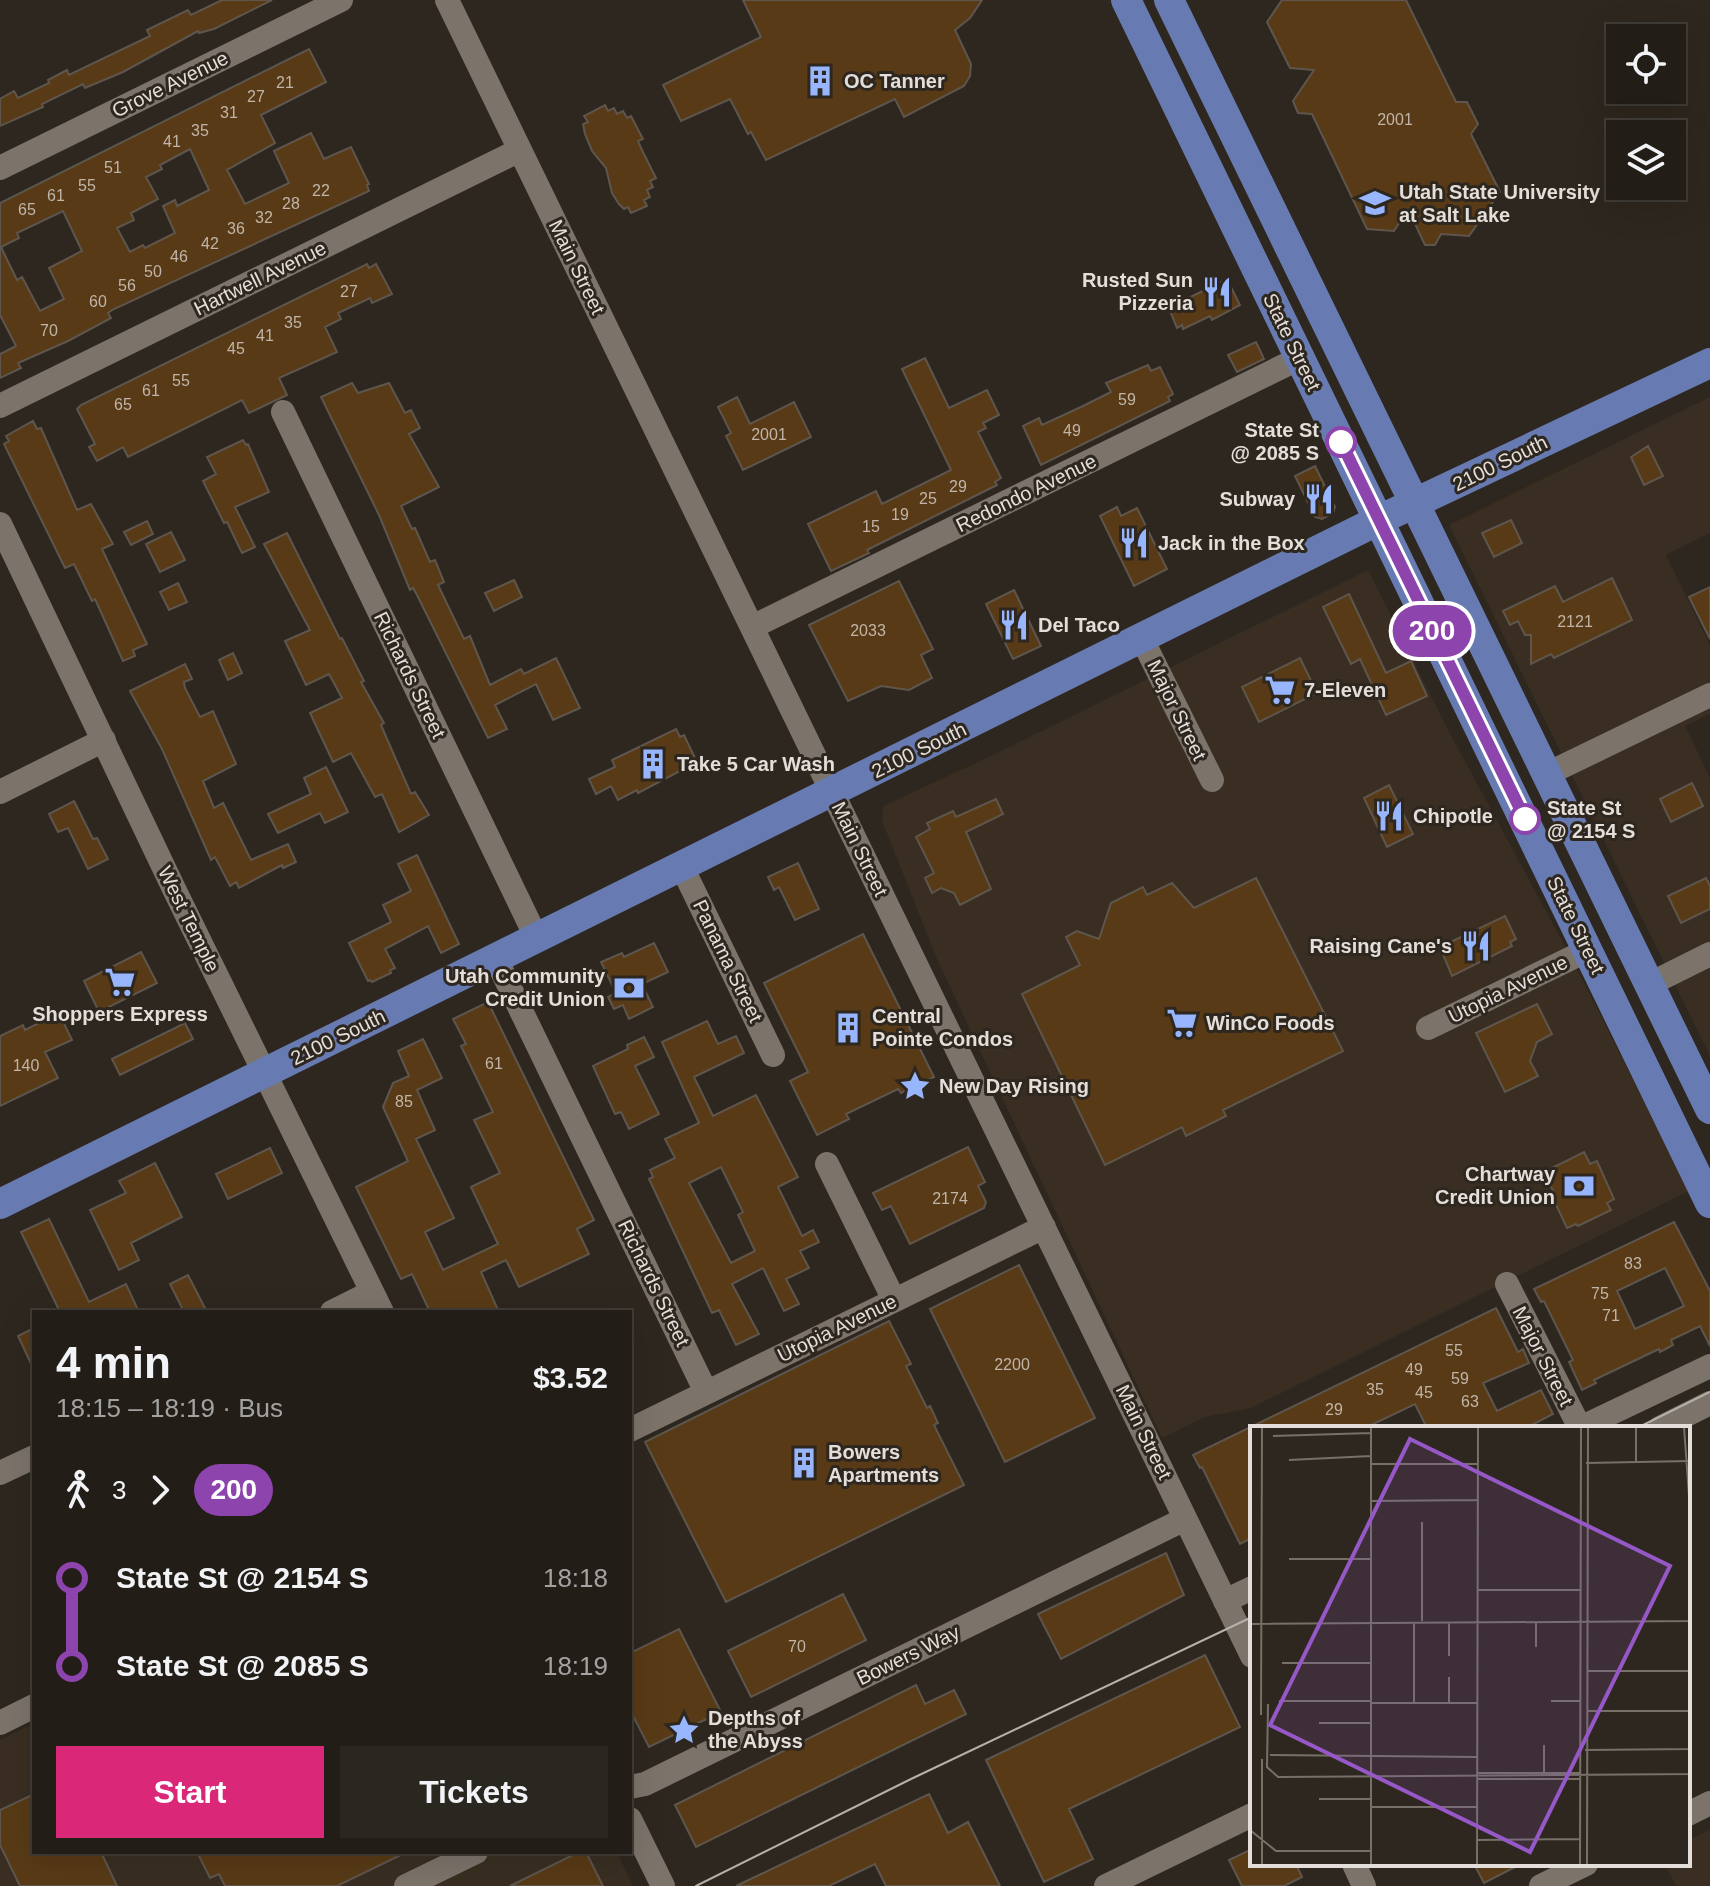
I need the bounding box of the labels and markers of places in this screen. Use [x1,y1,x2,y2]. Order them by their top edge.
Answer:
building icon: OC Tanner [803,64,837,98]
place label: OC Tanner [844,70,945,92]
place label: Utah State University at Salt Lake [1399,181,1601,226]
school or university icon: Utah State University at Salt Lake [1358,186,1392,220]
place label: Rusted Sun Pizzeria [1082,269,1194,314]
restaurant icon: Rusted Sun Pizzeria [1200,275,1234,309]
place label: State St @ 2085 S [1231,419,1319,464]
marker: State St @ 2085 S [1326,427,1356,457]
restaurant icon: Subway [1302,482,1336,516]
place label: Subway [1219,488,1296,510]
restaurant icon: Jack in the Box [1117,526,1151,560]
place label: Jack in the Box [1158,532,1305,554]
restaurant icon: Del Taco [997,608,1031,642]
place label: Del Taco [1038,614,1120,636]
supermarket icon: 7-Eleven [1263,673,1297,707]
place label: 7-Eleven [1304,679,1386,701]
building icon: Take 5 Car Wash [636,747,670,781]
place label: Take 5 Car Wash [677,753,835,775]
place label: State St @ 2154 S [1547,797,1635,842]
restaurant icon: Chipotle [1372,799,1406,833]
marker: State St @ 2154 S [1510,804,1540,834]
place label: Chipotle [1413,805,1493,827]
restaurant icon: Raising Cane's [1459,929,1493,963]
place label: Raising Cane's [1309,935,1452,957]
supermarket icon: Shoppers Express [103,965,137,999]
place label: Utah Community Credit Union [445,965,606,1010]
bank icon: Utah Community Credit Union [612,971,646,1005]
place label: Shoppers Express [32,1003,208,1025]
place label: Central Pointe Condos [872,1005,1013,1050]
supermarket icon: WinCo Foods [1165,1006,1199,1040]
building icon: Central Pointe Condos [831,1011,865,1045]
place label: WinCo Foods [1206,1012,1335,1034]
place icon: New Day Rising [898,1069,932,1103]
place label: New Day Rising [939,1075,1089,1097]
place label: Chartway Credit Union [1435,1163,1556,1208]
bank icon: Chartway Credit Union [1562,1169,1596,1203]
place label: Bowers Apartments [828,1441,939,1486]
building icon: Bowers Apartments [787,1446,821,1480]
place label: Depths of the Abyss [708,1707,803,1752]
place icon: Depths of the Abyss [667,1713,701,1747]

